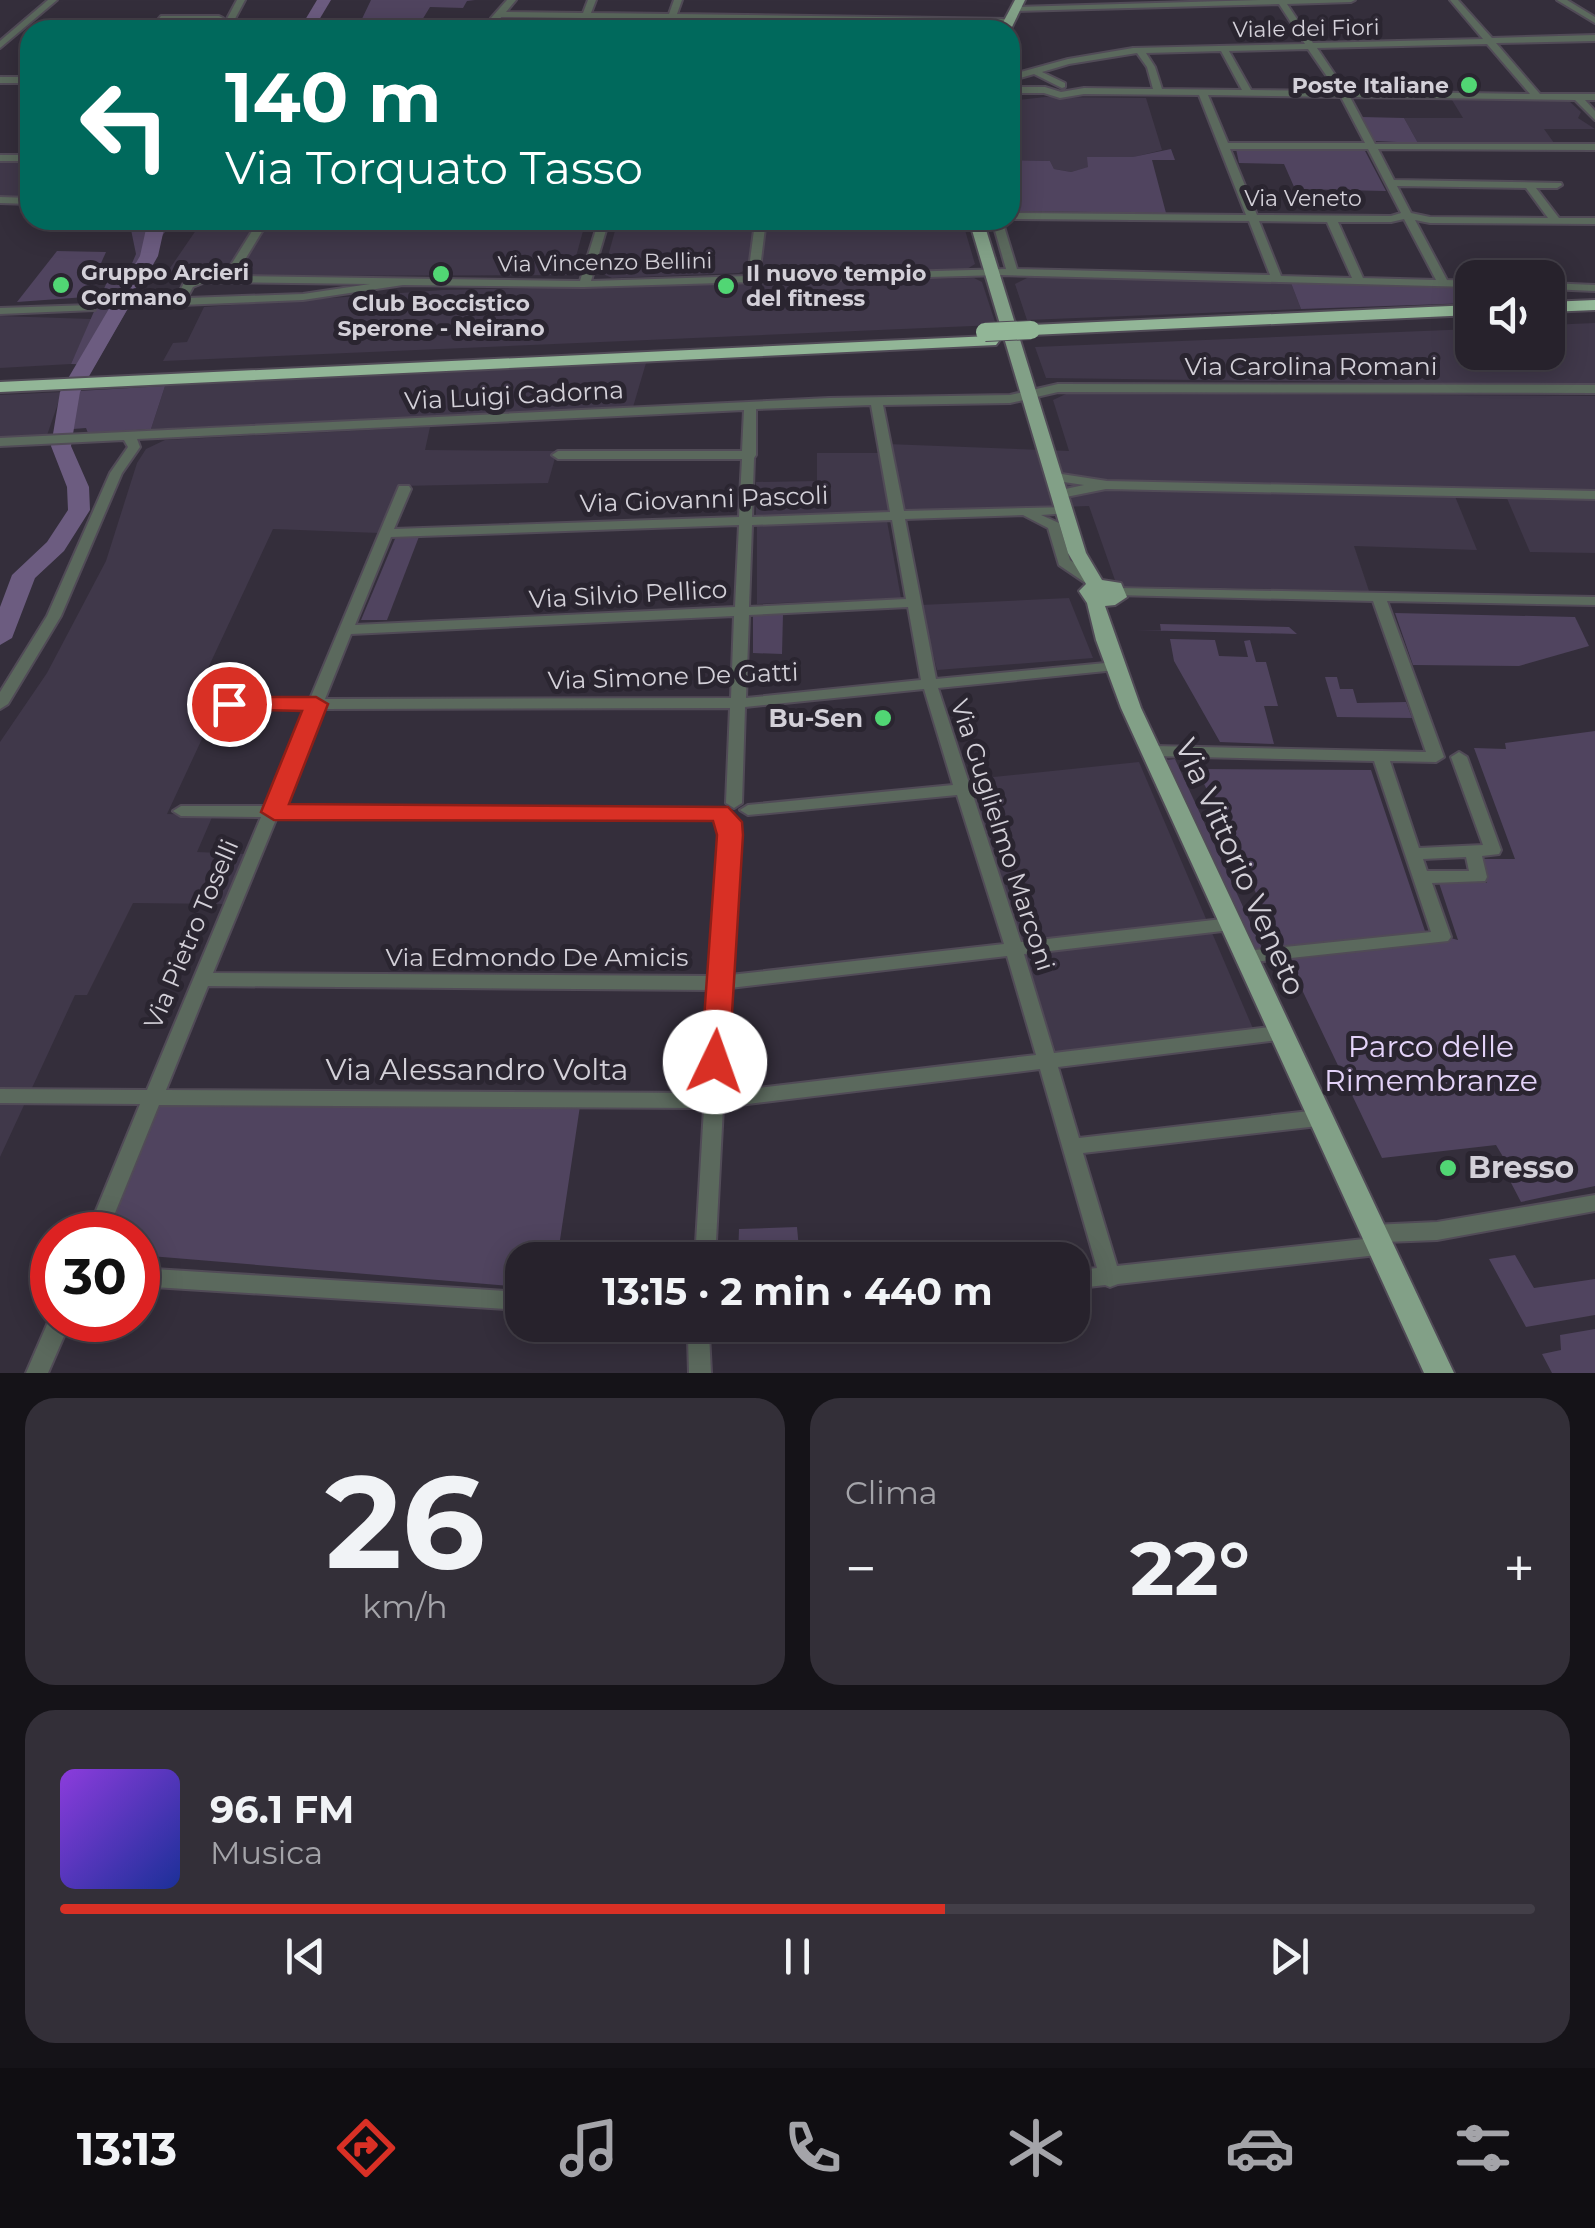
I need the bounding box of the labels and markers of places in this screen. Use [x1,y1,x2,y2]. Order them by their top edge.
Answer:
place label: Poste Italiane [1292,72,1449,99]
marker: Poste Italiane [1458,74,1480,96]
place label: Gruppo Arcieri Cormano [81,259,249,311]
place label: Il nuovo tempio del fitness [746,260,926,312]
marker: Club Boccistico Sperone - Neirano [430,263,452,285]
marker: Gruppo Arcieri Cormano [50,274,72,296]
marker: Il nuovo tempio del fitness [715,275,737,297]
place label: Club Boccistico Sperone - Neirano [337,290,545,342]
pin [187,662,272,747]
place label: Bu-Sen [768,703,863,733]
marker: Bu-Sen [872,707,894,729]
place label: Bresso [1468,1149,1574,1186]
marker: Bresso [1437,1157,1459,1179]

